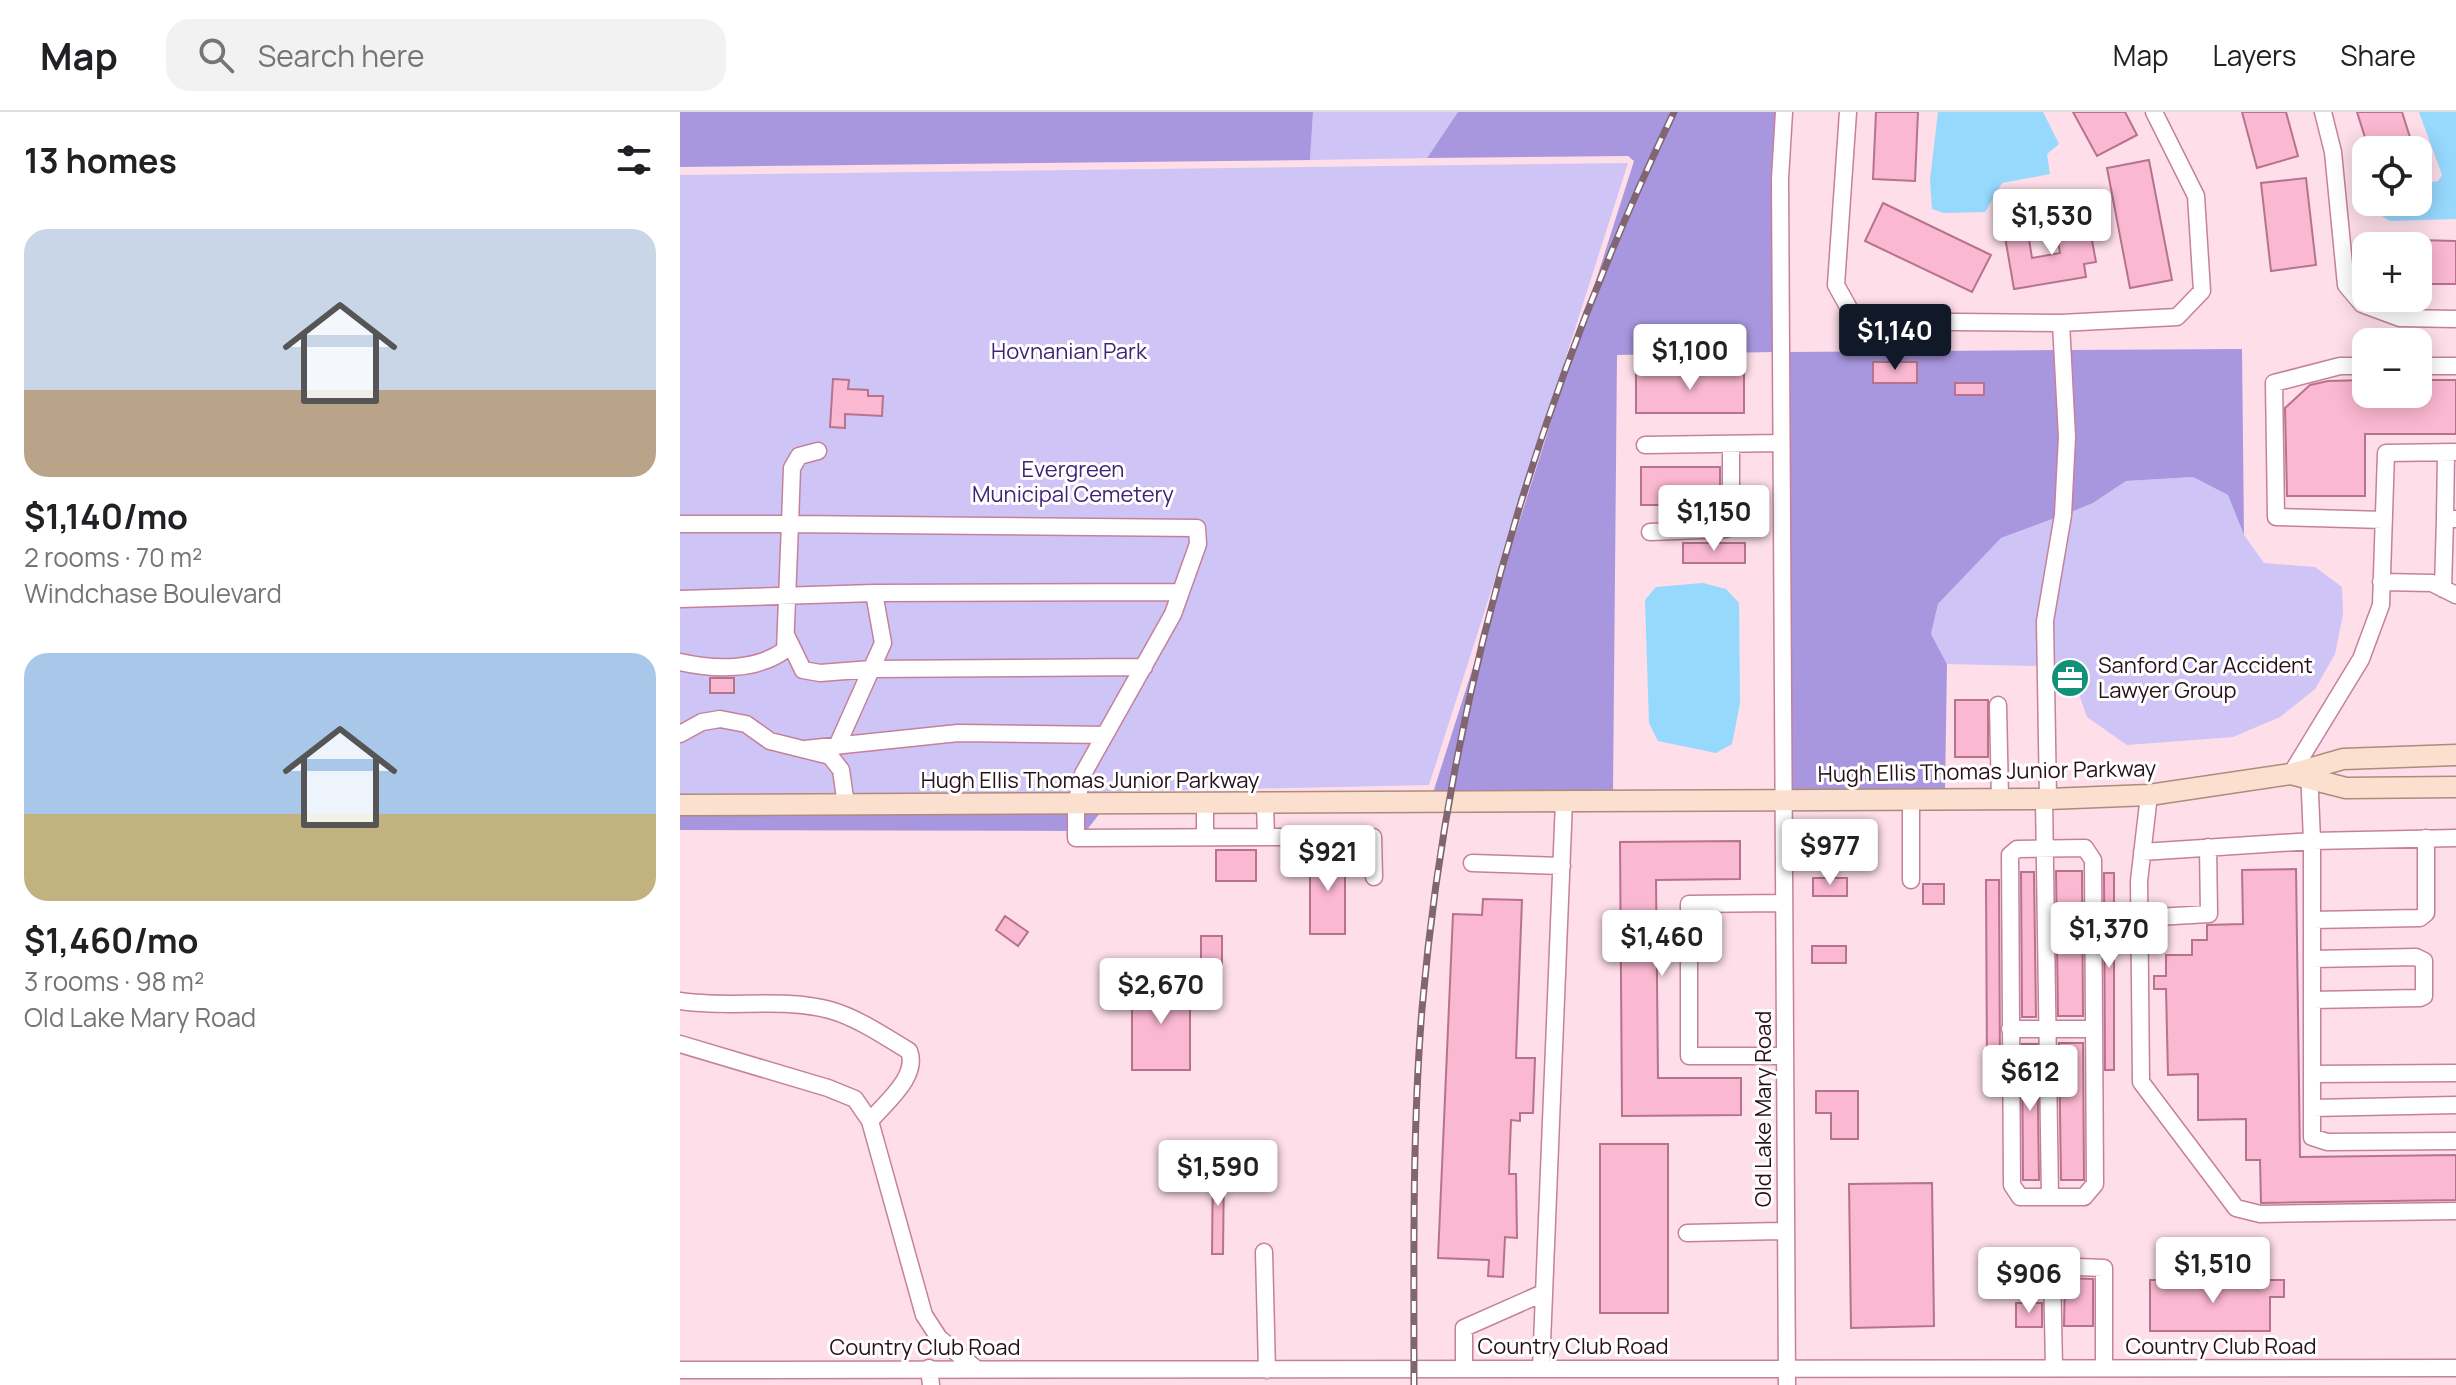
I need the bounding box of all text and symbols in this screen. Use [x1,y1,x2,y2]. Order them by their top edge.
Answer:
search box [166,19,726,91]
text: Map [40,29,118,81]
icon: search [194,33,238,77]
text: Search here [258,35,425,76]
text: Map [2113,36,2169,74]
text: Layers [2213,36,2296,74]
text: Share [2340,36,2416,74]
map controls [2352,136,2432,408]
button: locate [2352,136,2432,216]
text: 13 homes [24,137,177,183]
icon: filters [612,138,656,182]
pin: $1,530 [1987,189,2117,257]
text: $1,530 [2011,197,2093,233]
button: + [2352,232,2432,312]
icon: home [268,281,412,425]
pin: $1,140 [1830,304,1960,372]
text: $1,140 [1857,312,1933,348]
pin: $1,100 [1625,324,1755,392]
button: − [2352,328,2432,408]
text: $1,100 [1651,332,1729,368]
park label: Hovnanian Park [991,336,1148,366]
park label: Evergreen Municipal Cemetery [972,454,1174,509]
pin: $1,150 [1649,485,1779,553]
text: $1,140/mo [24,493,188,539]
text: $1,150 [1676,493,1752,529]
text: 2 rooms · 70 m² [24,539,202,575]
text: Windchase Boulevard [24,575,282,611]
place label: Sanford Car Accident Lawyer Group [2098,650,2313,705]
office icon: Sanford Car Accident Lawyer Group [2049,657,2091,699]
icon: home [268,705,412,849]
street label: Hugh Ellis Thomas Junior Parkway [1817,753,2157,789]
street label: Hugh Ellis Thomas Junior Parkway [921,765,1260,795]
pin: $977 [1783,819,1877,887]
pin: $921 [1281,825,1375,893]
text: $977 [1800,827,1860,863]
text: $921 [1298,833,1358,869]
pin: $1,370 [2044,902,2174,970]
pin: $1,460 [1597,910,1727,978]
text: $1,370 [2069,910,2149,946]
text: $1,460/mo [24,917,198,963]
text: $1,460 [1620,918,1704,954]
pin: $2,670 [1096,958,1226,1026]
text: 3 rooms · 98 m² [24,963,204,999]
text: $2,670 [1118,966,1204,1002]
text: Old Lake Mary Road [24,999,256,1035]
street label: Old Lake Mary Road [1748,1011,1778,1207]
pin: $612 [1983,1045,2077,1113]
text: $612 [2001,1053,2059,1089]
pin: $1,590 [1153,1140,1283,1208]
text: $1,590 [1176,1148,1260,1184]
pin: $1,510 [2148,1237,2278,1305]
text: $1,510 [2174,1245,2252,1281]
pin: $906 [1982,1247,2076,1315]
text: $906 [1996,1255,2062,1291]
street label: Country Club Road [1478,1331,1669,1361]
street label: Country Club Road [2126,1331,2317,1361]
street label: Country Club Road [830,1332,1021,1362]

